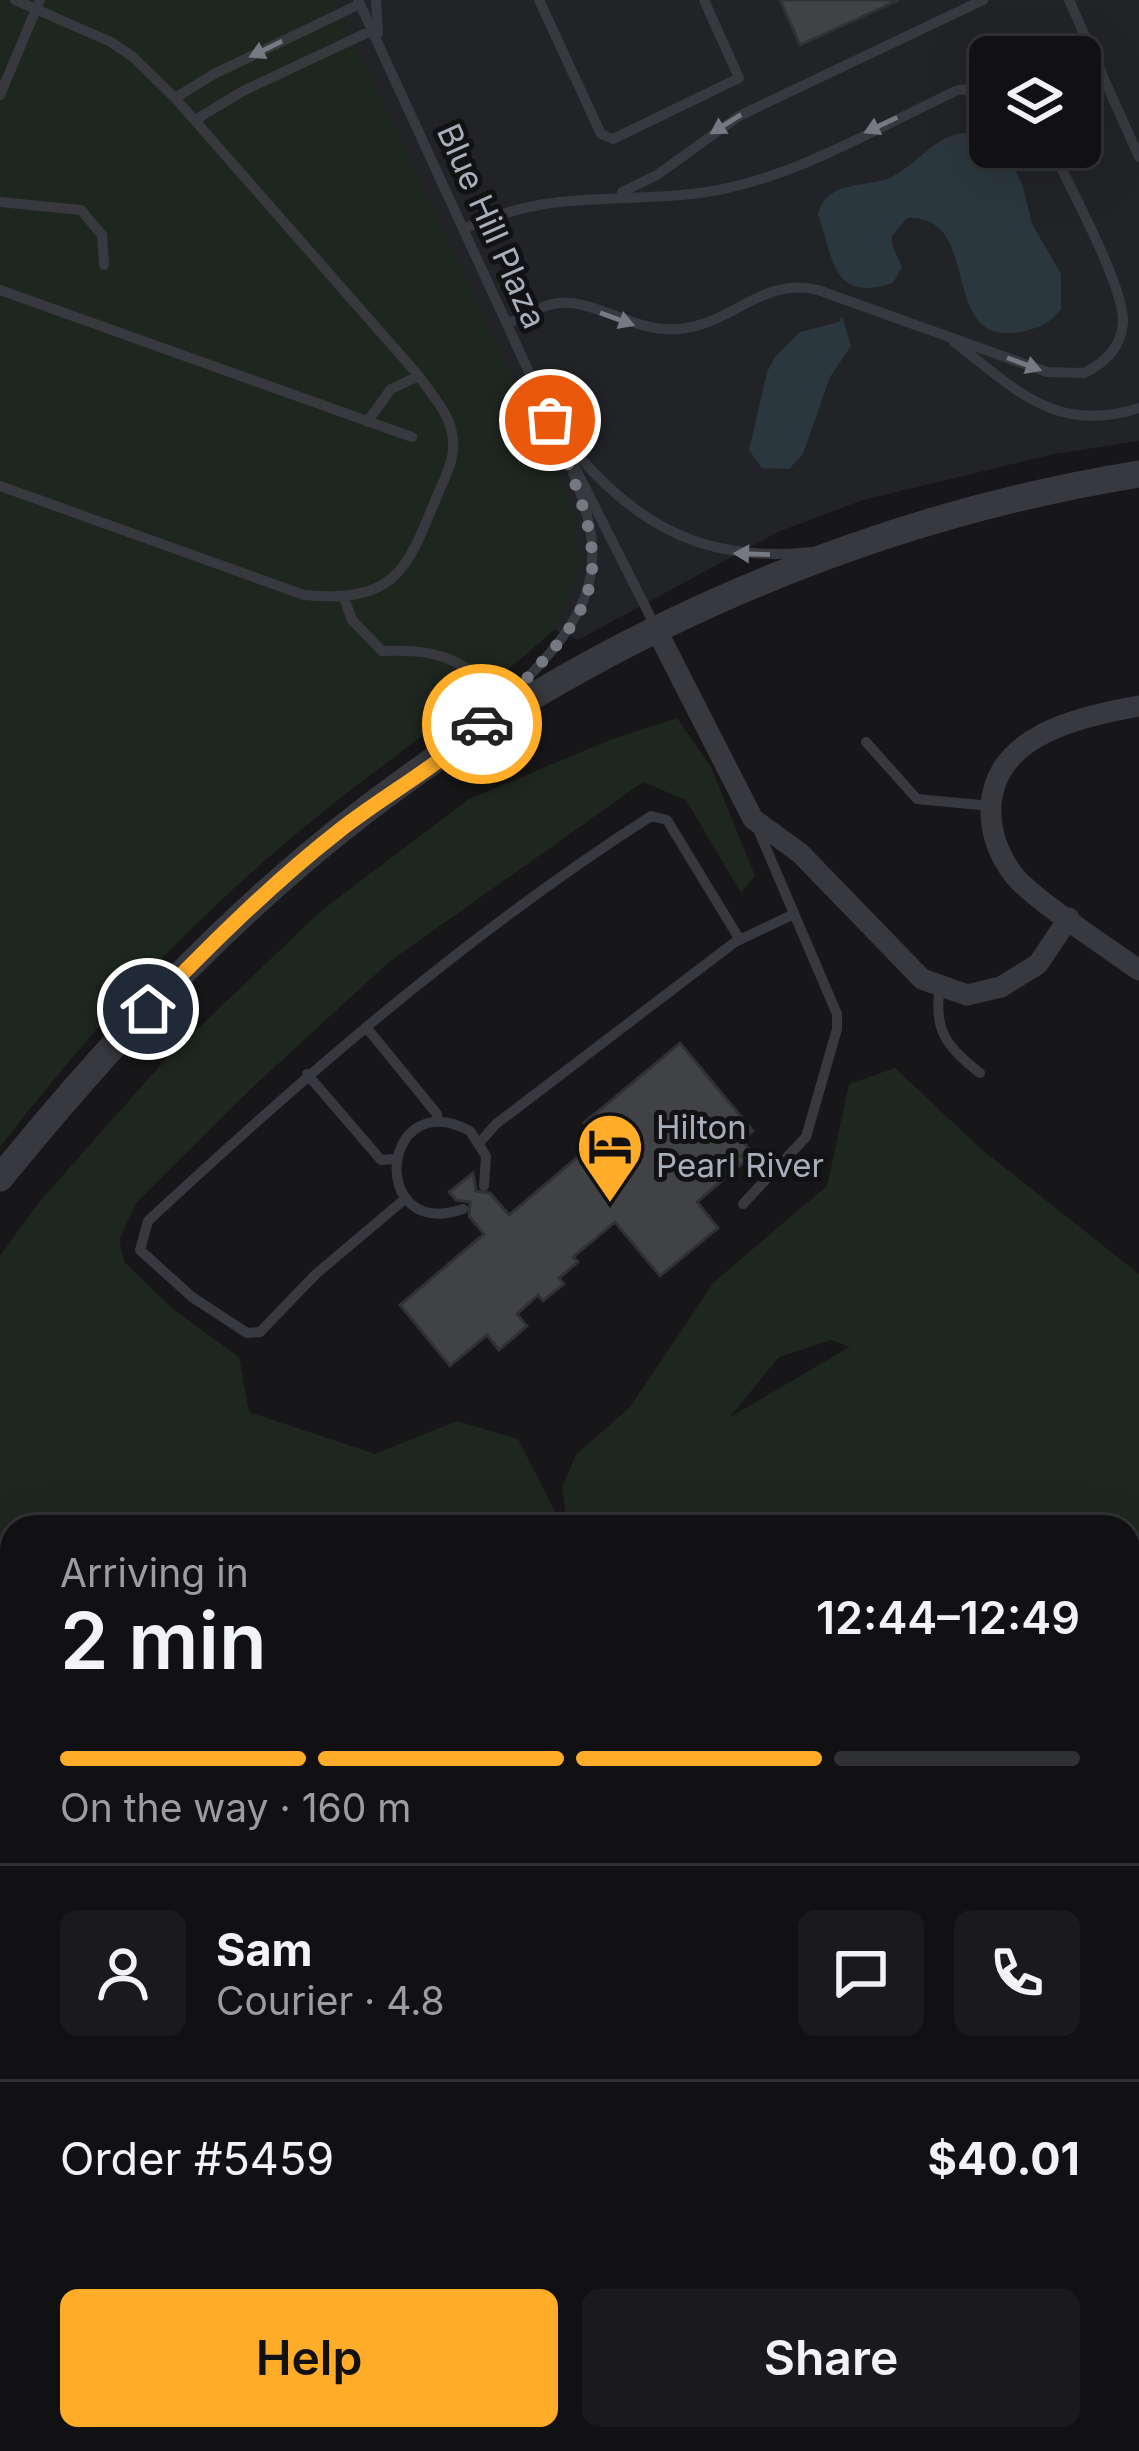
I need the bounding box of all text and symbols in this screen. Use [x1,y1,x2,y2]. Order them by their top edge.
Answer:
map controls [969,36,1101,168]
button: layers [969,36,1101,168]
one-way arrow [249,39,284,59]
one-way arrow [710,112,743,134]
one-way arrow [863,115,898,135]
street label: Blue Hill Plaza [429,117,555,335]
one-way arrow [599,311,635,329]
one-way arrow [1006,356,1042,374]
pin [499,369,601,471]
icon: bag [517,387,583,453]
one-way arrow [732,544,770,563]
courier [422,664,542,784]
icon: car [449,691,515,757]
pin [97,958,199,1060]
icon: home [115,976,181,1042]
place label: Hilton Pearl River [656,1107,824,1185]
hotel icon: Hilton Pearl River [575,1111,645,1205]
text: Arriving in [60,1549,249,1596]
text: 12:44–12:49 [816,1590,1080,1645]
text: 2 min [60,1593,267,1688]
text: On the way · 160 m [60,1784,411,1831]
button: person [60,1910,186,2036]
button: chat [798,1910,924,2036]
button: phone [954,1910,1080,2036]
text: Sam [216,1922,313,1977]
text: Courier · 4.8 [216,1977,445,2024]
text: Order #5459 [60,2131,334,2186]
text: $40.01 [928,2131,1080,2186]
button: Help [60,2289,558,2427]
button: Share [582,2289,1080,2427]

